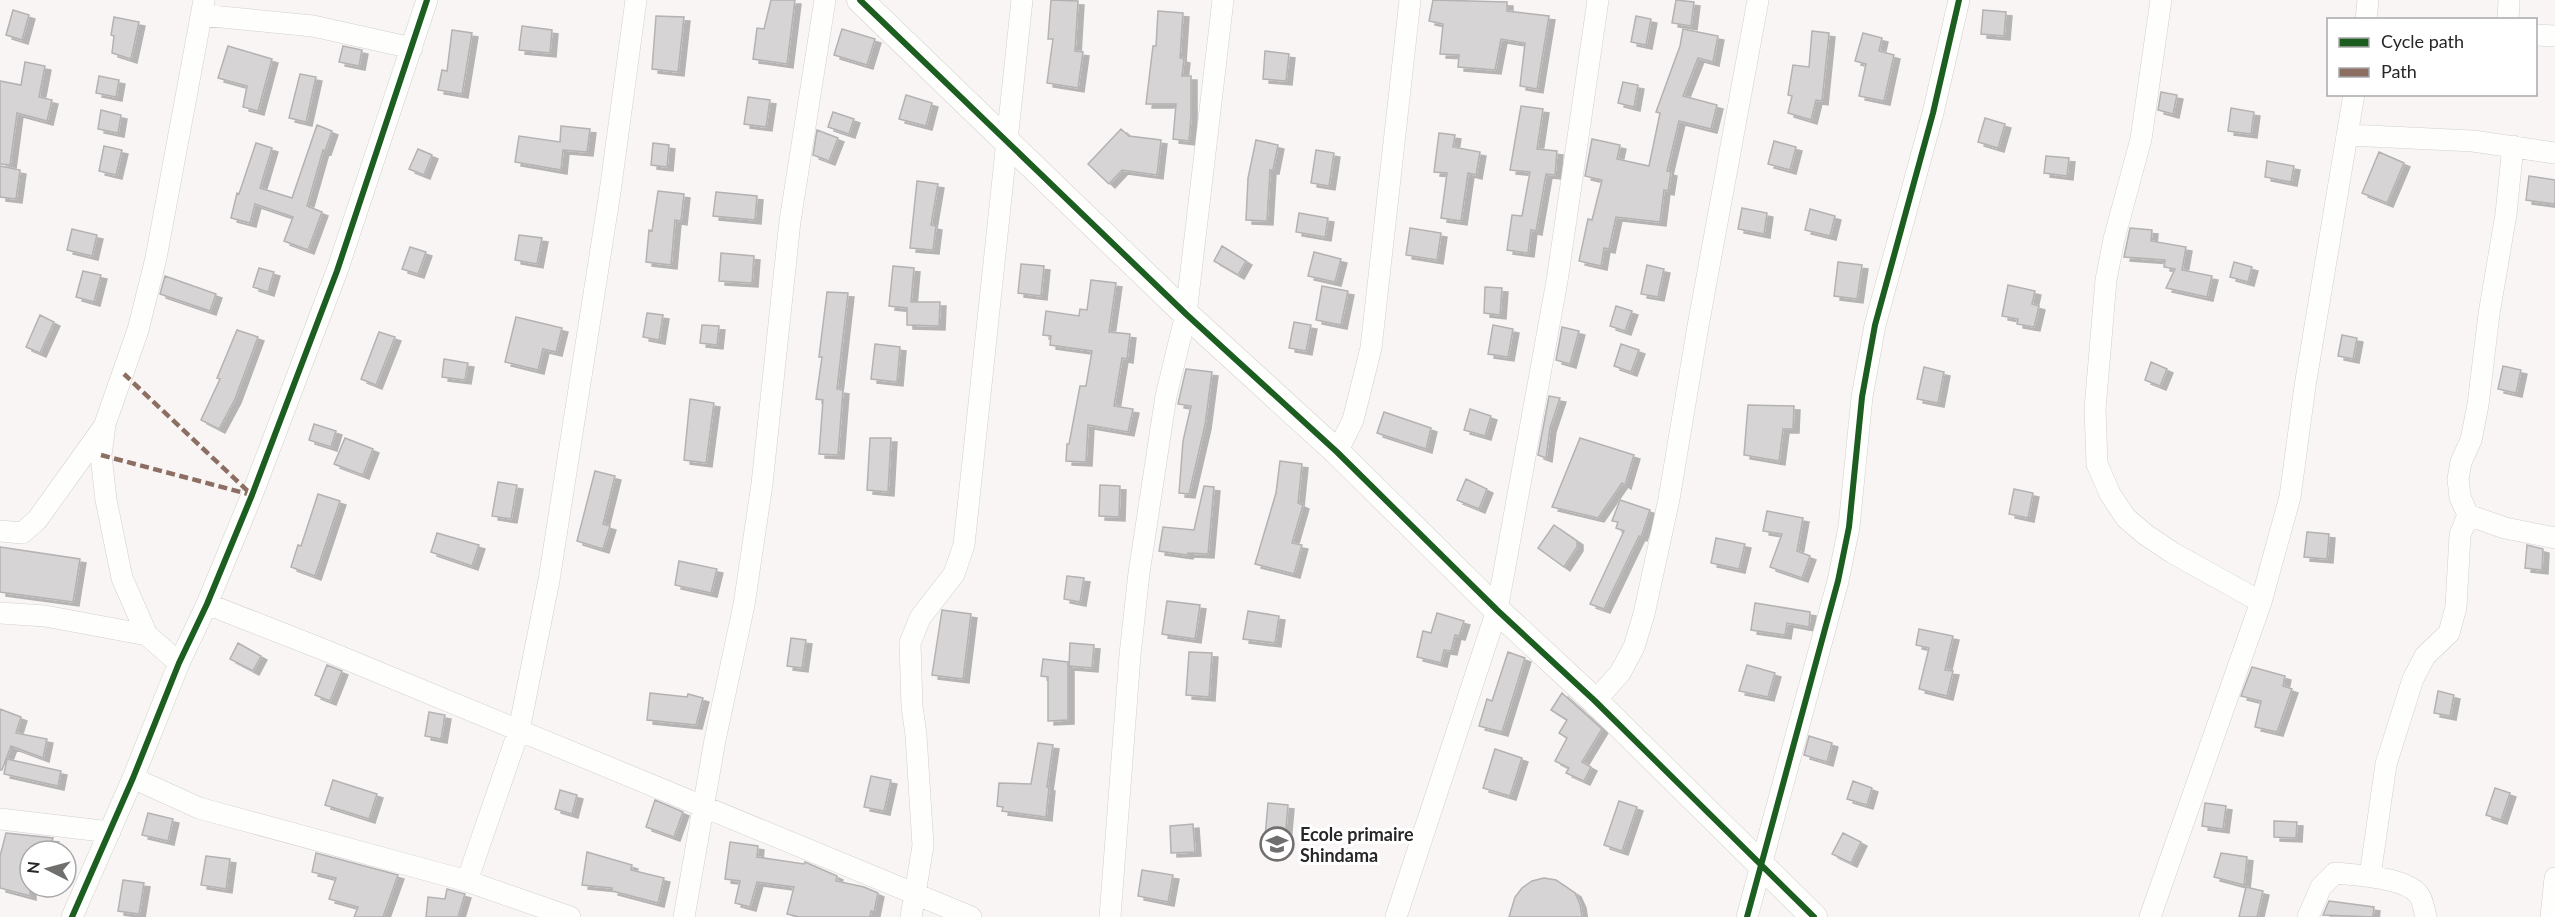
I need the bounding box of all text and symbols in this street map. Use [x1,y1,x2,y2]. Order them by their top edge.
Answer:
legend [2327,18,2537,96]
text: Cycle path [2381,30,2464,52]
text: Path [2381,60,2417,82]
place label: Ecole primaire Shindama [1300,823,1414,866]
school or university icon: Ecole primaire Shindama [1259,826,1295,862]
north arrow [18,839,78,899]
text: N [22,860,43,875]

